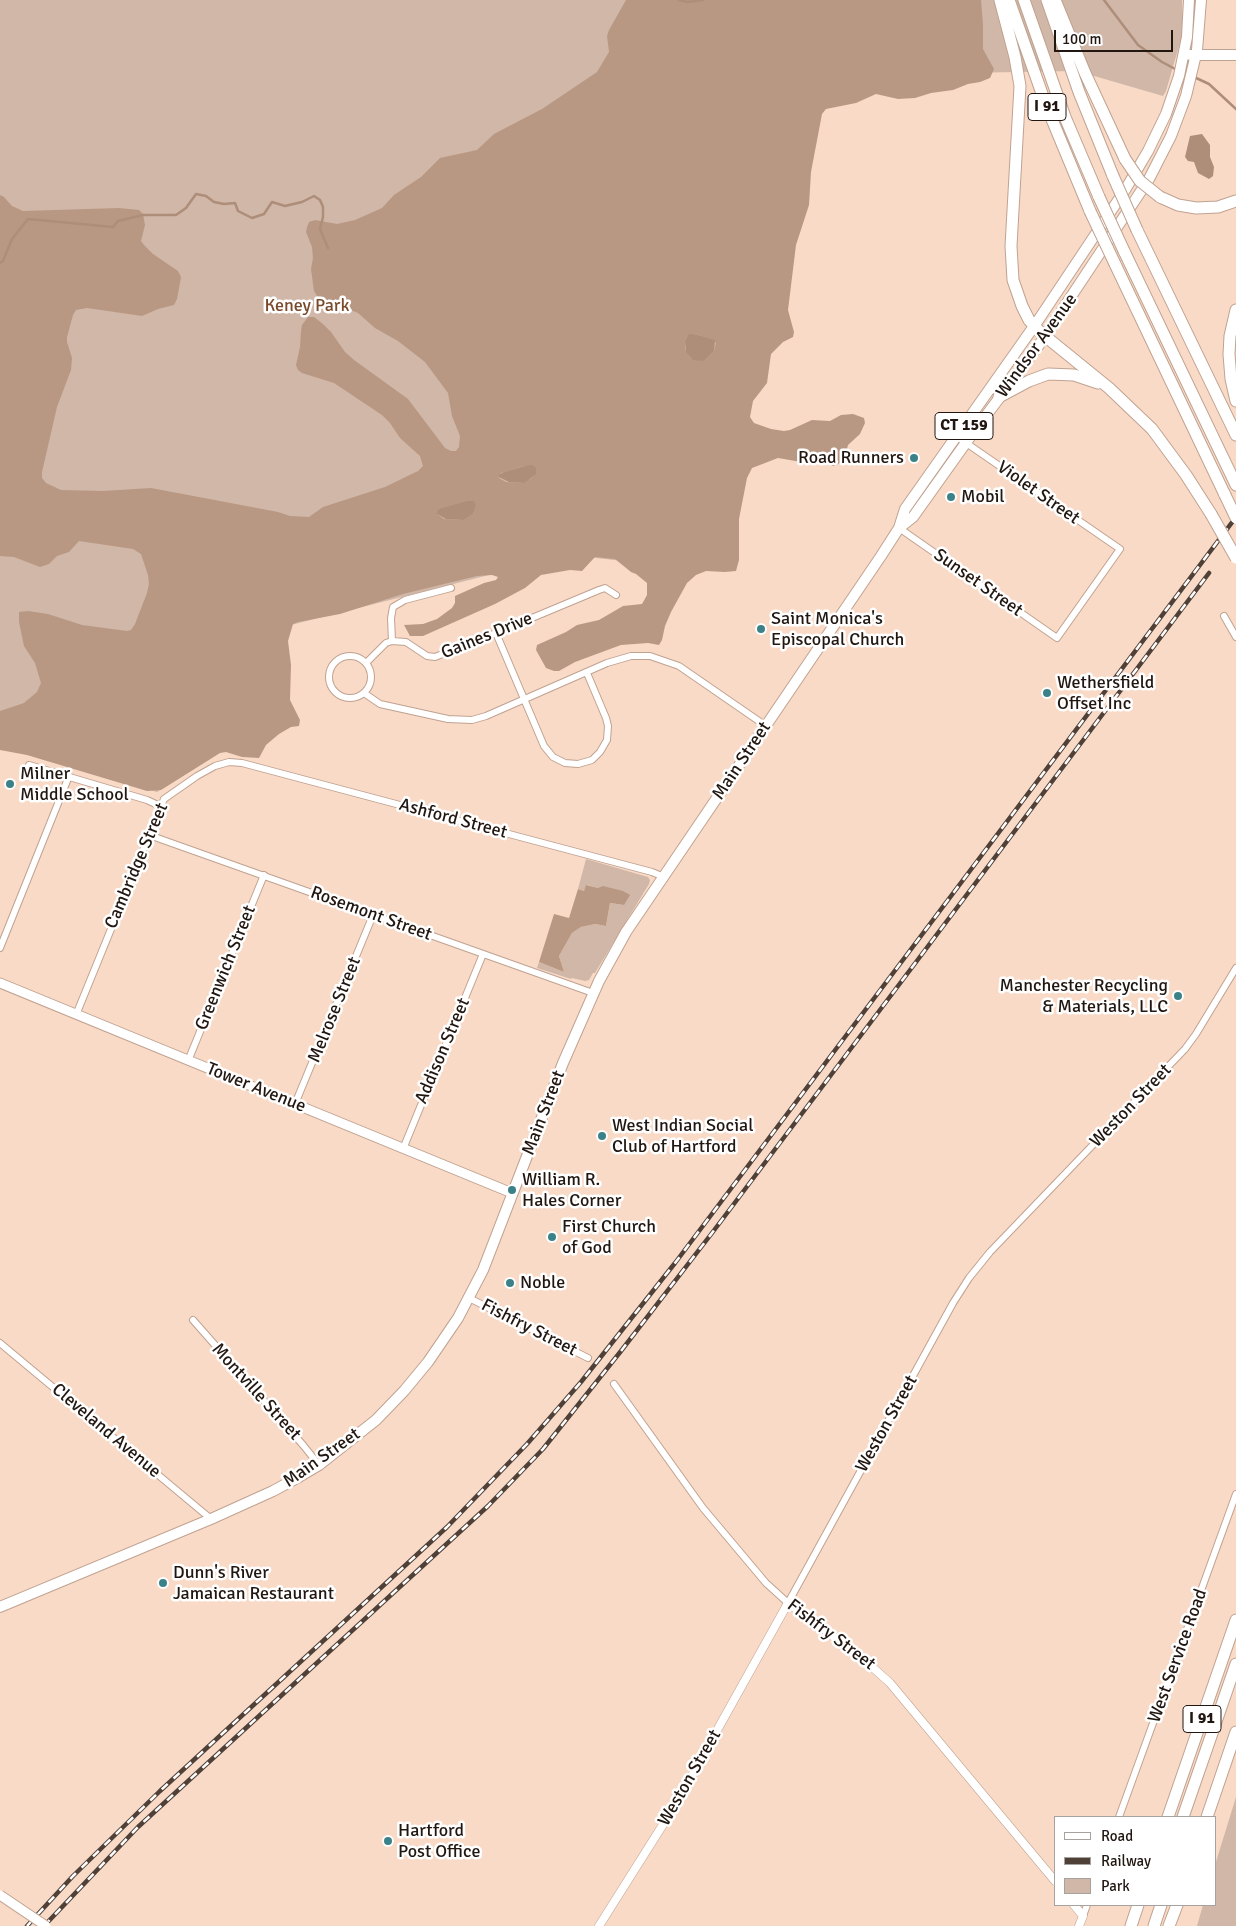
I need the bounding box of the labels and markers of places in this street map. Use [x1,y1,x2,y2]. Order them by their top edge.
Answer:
place label: Road Runners [798,447,904,469]
marker: Road Runners [908,452,920,464]
place label: Mobil [961,486,1005,508]
marker: Mobil [945,491,957,503]
place label: Saint Monica's Episcopal Church [771,608,904,650]
marker: Saint Monica's Episcopal Church [755,623,767,635]
place label: Wethersfield Offset Inc [1057,672,1154,714]
marker: Wethersfield Offset Inc [1041,687,1053,699]
place label: Milner Middle School [20,763,129,806]
marker: Milner Middle School [4,778,16,790]
place label: Manchester Recycling & Materials, LLC [999,975,1168,1018]
marker: Manchester Recycling & Materials, LLC [1172,990,1184,1002]
place label: West Indian Social Club of Hartford [612,1115,753,1158]
marker: West Indian Social Club of Hartford [596,1130,608,1142]
place label: William R. Hales Corner [522,1169,621,1212]
marker: William R. Hales Corner [506,1184,518,1196]
place label: First Church of God [562,1216,656,1258]
marker: First Church of God [546,1231,558,1243]
place label: Noble [520,1272,565,1294]
marker: Noble [504,1277,516,1289]
place label: Dunn's River Jamaican Restaurant [173,1562,334,1605]
marker: Dunn's River Jamaican Restaurant [157,1577,169,1589]
place label: Hartford Post Office [398,1820,480,1862]
marker: Hartford Post Office [382,1835,394,1847]

